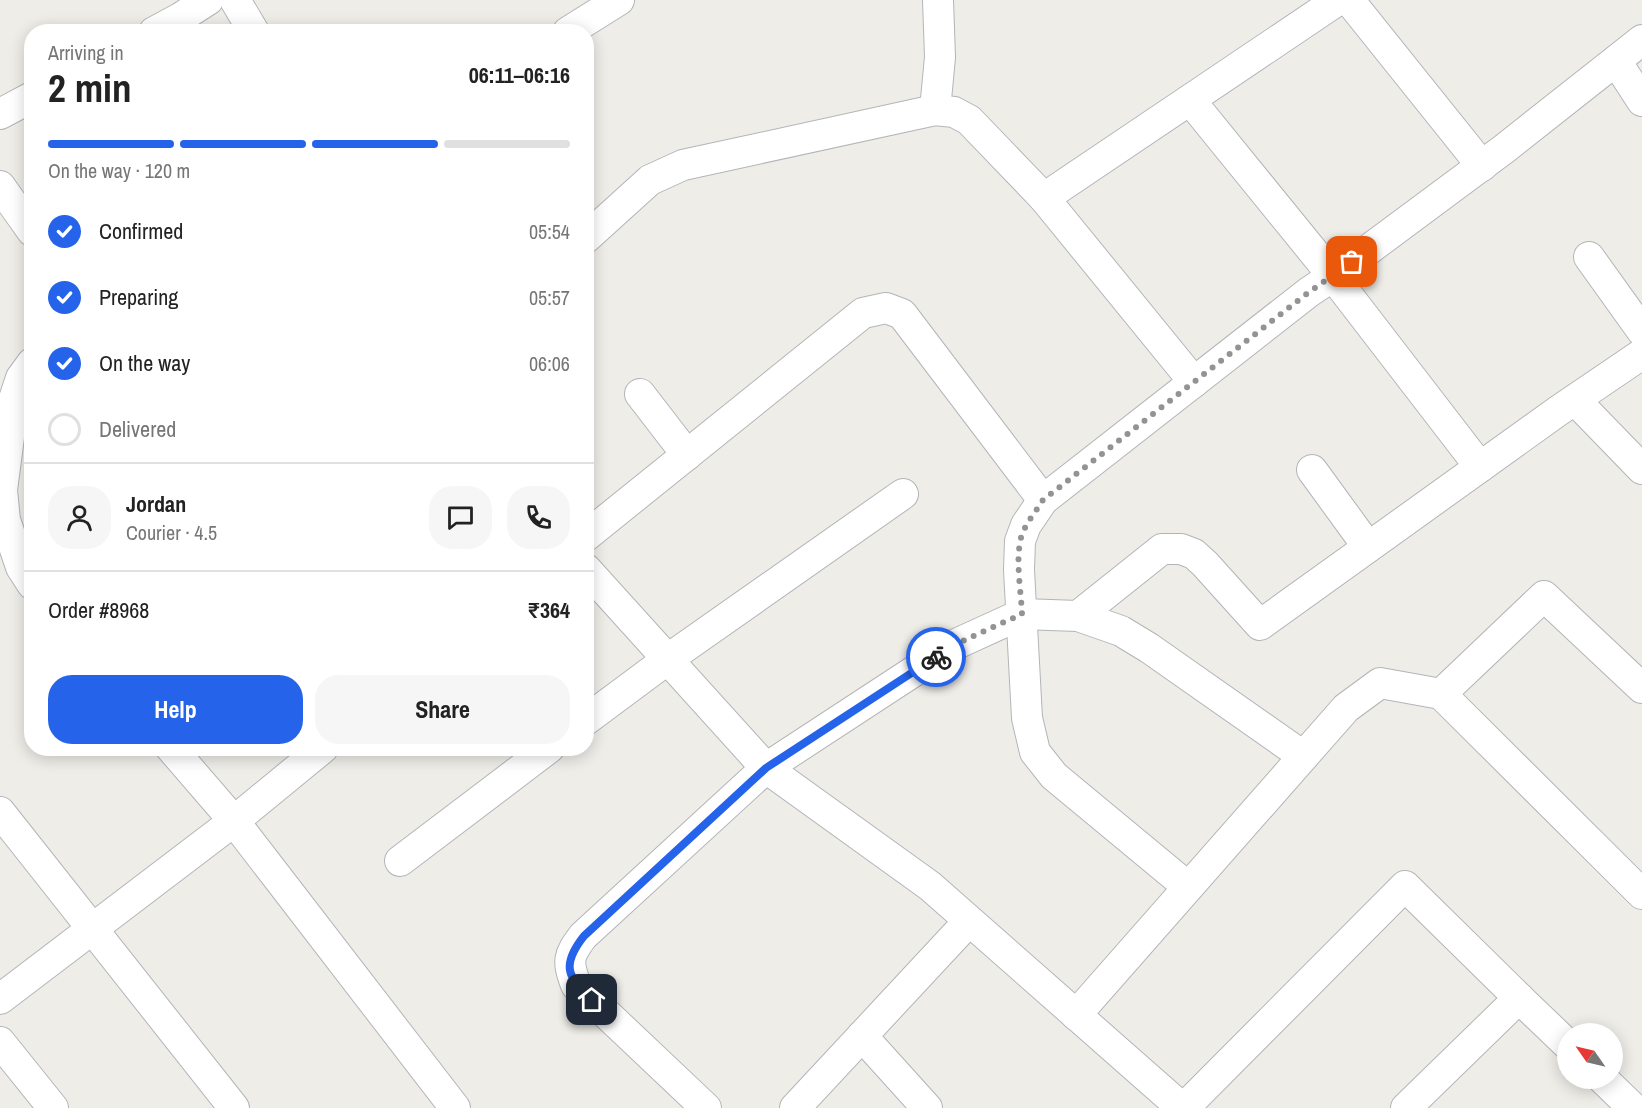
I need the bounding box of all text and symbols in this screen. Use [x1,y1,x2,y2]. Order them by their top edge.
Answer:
text: Arriving in [48,39,124,66]
text: 06:11–06:16 [469,60,570,90]
text: 2 min [48,62,132,114]
text: On the way · 120 m [48,157,190,184]
icon: check [48,215,81,248]
text: Confirmed [99,216,183,246]
text: 05:54 [529,218,570,245]
pin [1326,236,1377,287]
icon: bag [1335,245,1368,278]
icon: check [48,281,81,314]
text: Preparing [99,282,178,312]
text: 05:57 [529,284,570,311]
icon: check [48,347,81,380]
text: On the way [99,348,190,378]
text: 06:06 [529,350,570,377]
text: Delivered [99,414,176,444]
button: person [48,486,111,549]
button: chat [429,486,492,549]
button: phone [507,486,570,549]
text: Jordan [126,489,186,519]
text: Courier · 4.5 [126,519,217,546]
text: Order #8968 [48,595,149,625]
text: ₹364 [527,595,570,625]
courier [906,627,966,687]
icon: bike [920,641,953,674]
button: Help [48,675,303,744]
button: Share [315,675,570,744]
pin [566,974,617,1025]
icon: home [575,983,608,1016]
north arrow [1557,1023,1623,1089]
map controls [1557,1023,1623,1089]

